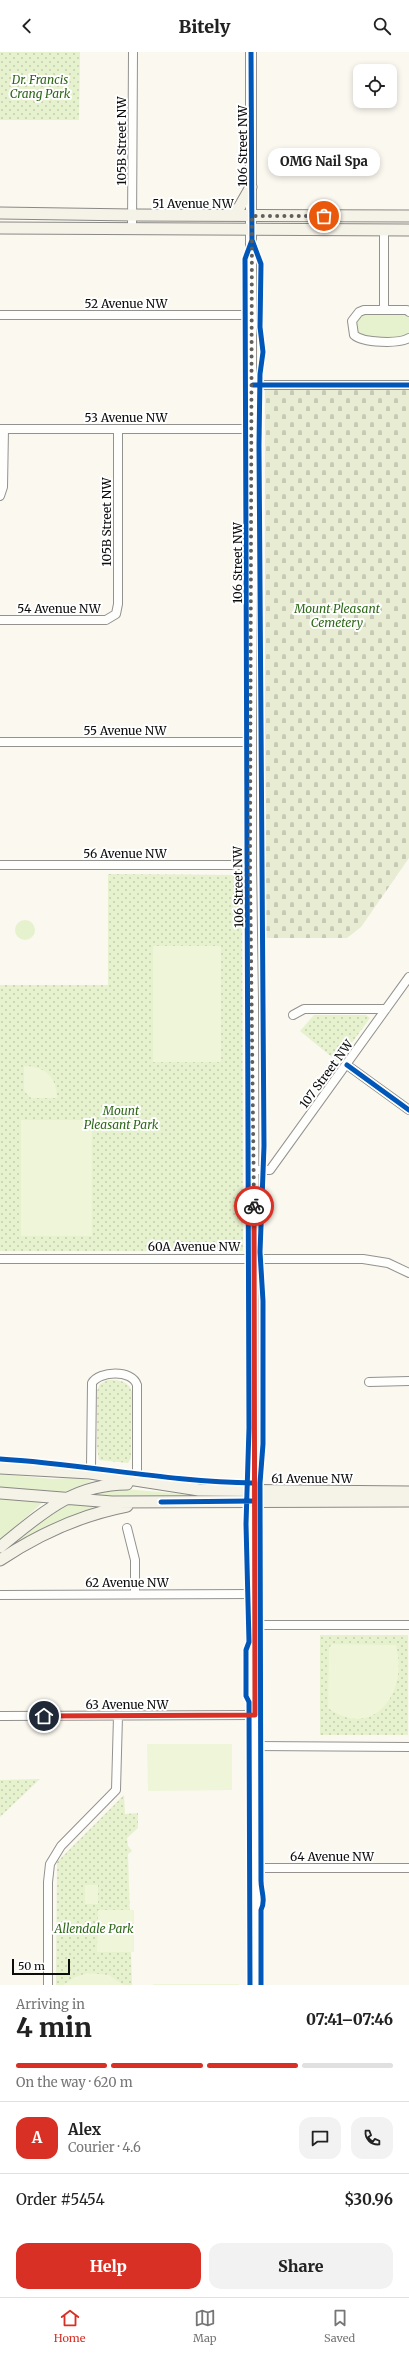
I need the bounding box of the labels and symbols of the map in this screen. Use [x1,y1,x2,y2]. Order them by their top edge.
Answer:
park label: Dr. Francis Crang Park [10,72,71,101]
street label: 105B Street NW [114,96,129,185]
street label: 106 Street NW [235,104,250,187]
callout: OMG Nail Spa [268,148,380,176]
street label: 51 Avenue NW [152,196,235,211]
pin [307,199,341,233]
street label: 52 Avenue NW [84,296,169,311]
street label: 53 Avenue NW [85,410,168,425]
street label: 105B Street NW [99,477,114,566]
street label: 106 Street NW [230,521,245,604]
street label: 54 Avenue NW [17,601,102,616]
park label: Mount Pleasant Cemetery [293,601,381,630]
street label: 55 Avenue NW [84,723,167,738]
street label: 106 Street NW [230,845,246,928]
street label: 56 Avenue NW [83,846,168,861]
street label: 107 Street NW [296,1036,356,1111]
park label: Mount Pleasant Park [84,1103,159,1132]
courier [234,1186,274,1226]
street label: 60A Avenue NW [148,1239,241,1254]
street label: 61 Avenue NW [271,1471,354,1486]
street label: 62 Avenue NW [85,1575,170,1590]
street label: 63 Avenue NW [86,1697,169,1712]
pin [27,1699,61,1733]
street label: 64 Avenue NW [290,1849,375,1864]
park label: Allendale Park [54,1921,134,1936]
scale bar [12,1957,70,1976]

